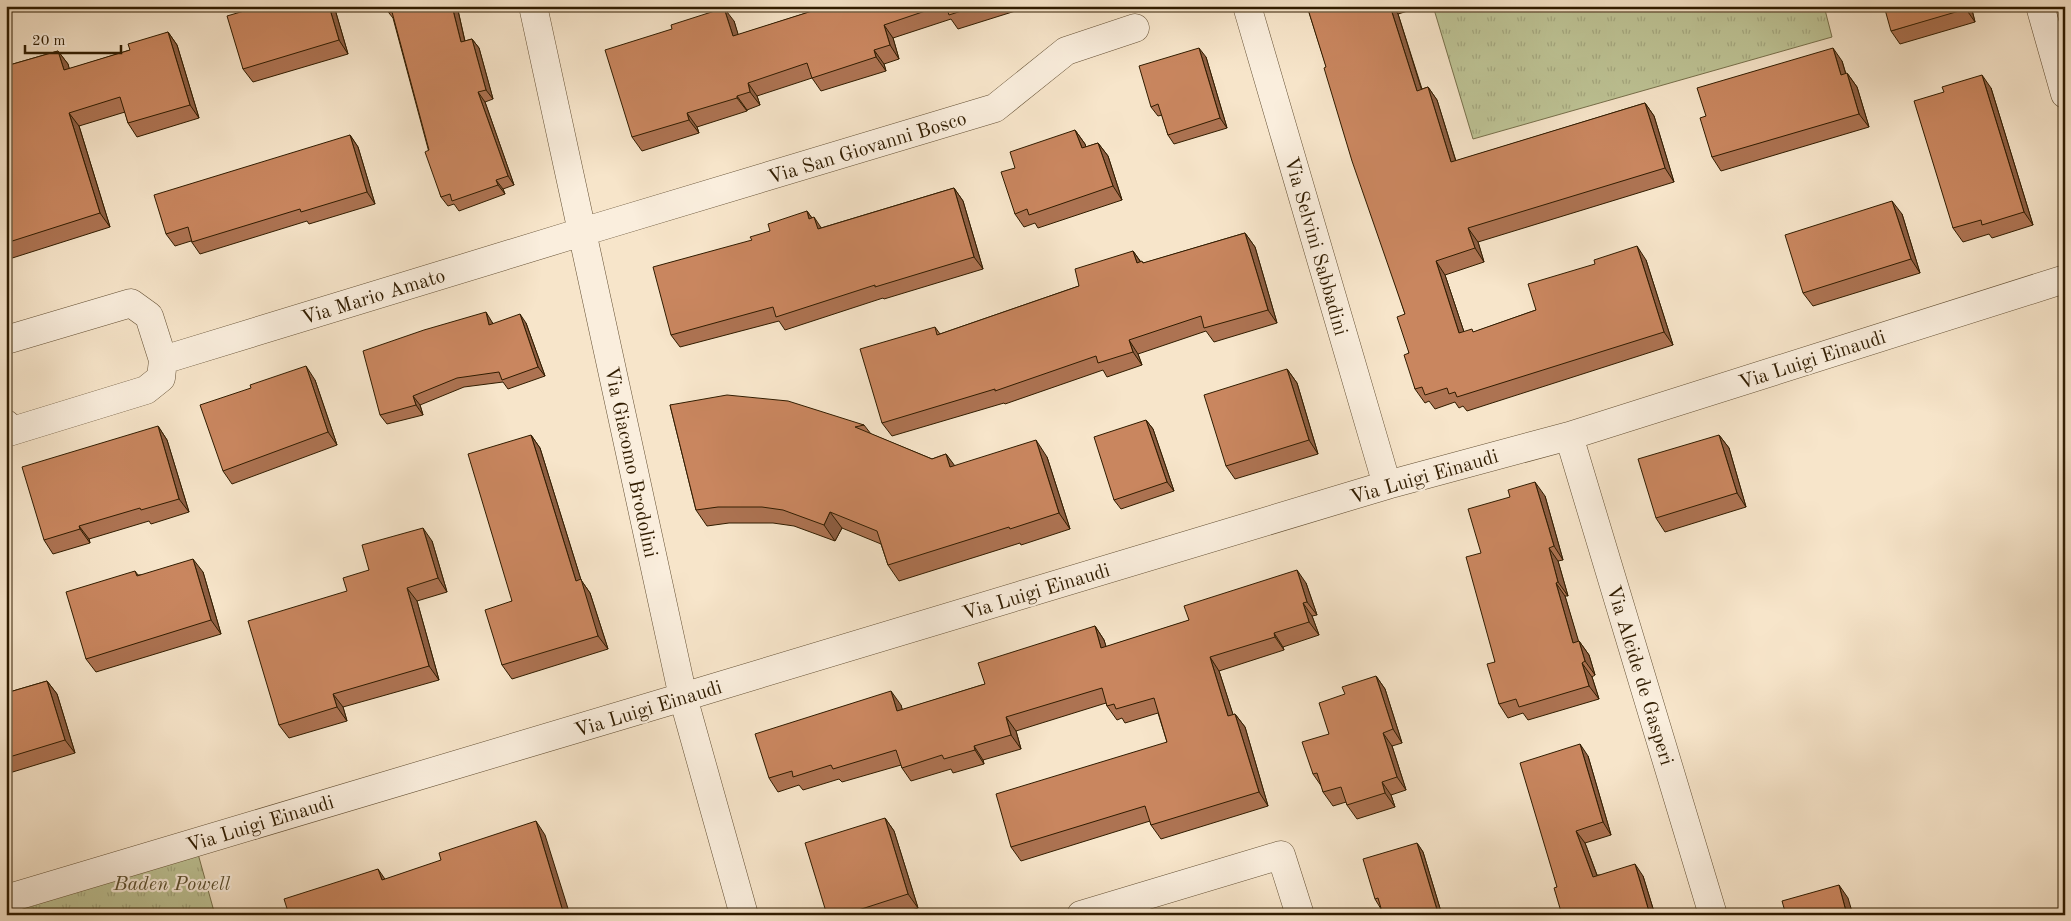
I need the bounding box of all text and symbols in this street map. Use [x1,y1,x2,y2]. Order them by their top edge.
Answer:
scale bar [25,22,121,54]
text: 20 m [32,34,66,49]
street label: Via San Giovanni Bosco [766,109,969,189]
street label: Via Selvini Sabbadini [1280,155,1350,338]
street label: Via Mario Amato [299,267,448,329]
street label: Via Luigi Einaudi [1737,328,1889,394]
street label: Via Giacomo Brodolini [600,365,660,560]
street label: Via Luigi Einaudi [1348,447,1501,509]
street label: Via Luigi Einaudi [960,561,1113,625]
street label: Via Alcide de Gasperi [1602,583,1676,768]
street label: Via Luigi Einaudi [572,678,725,742]
street label: Via Luigi Einaudi [184,793,337,857]
park label: Baden Powell [113,875,231,895]

